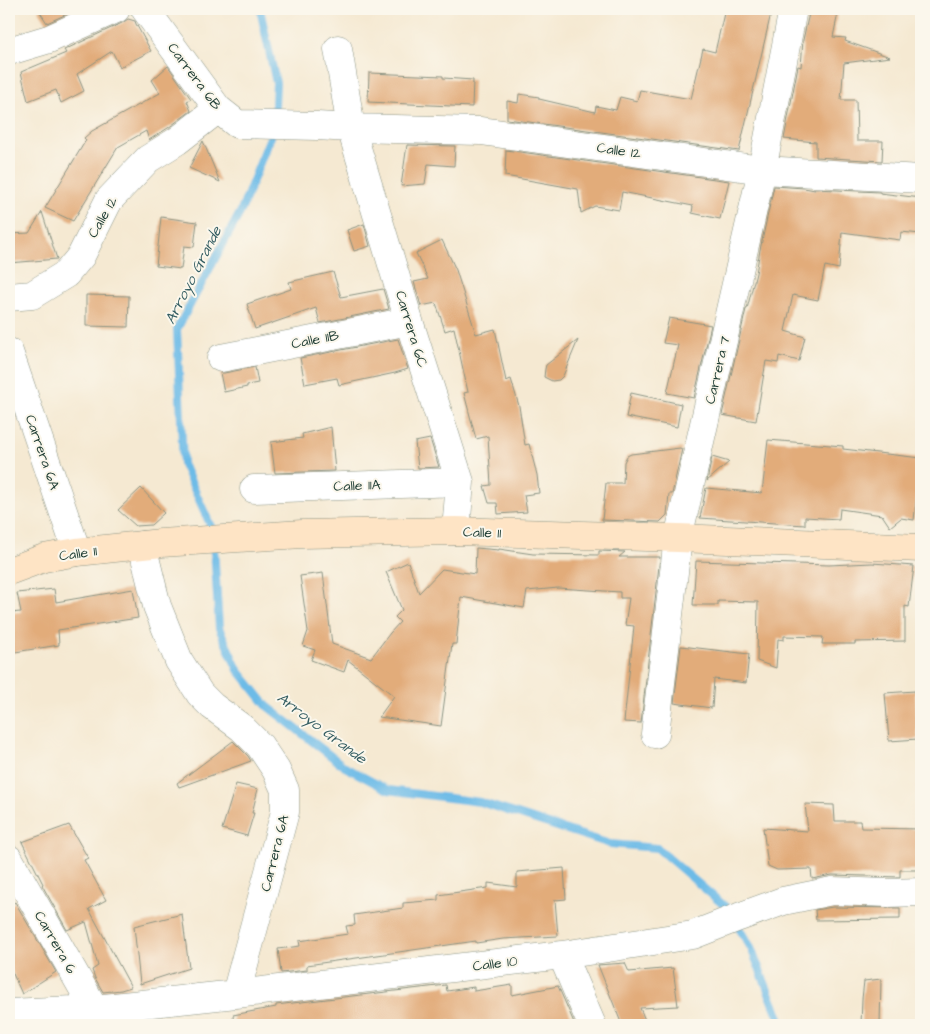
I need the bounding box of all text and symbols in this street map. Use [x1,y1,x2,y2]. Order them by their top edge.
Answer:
street label: Carrera 6B [162,39,226,114]
street label: Calle 12 [595,138,642,164]
street label: Calle 12 [83,193,123,242]
water label: Arroyo Grande [160,222,228,328]
street label: Carrera 6C [390,288,432,370]
street label: Calle 11B [290,326,341,354]
street label: Carrera 7 [700,334,736,406]
street label: Carrera 6A [20,412,64,493]
street label: Calle 11A [333,475,381,497]
street label: Calle 11 [463,522,502,544]
street label: Calle 11 [58,541,99,567]
water label: Arroyo Grande [272,688,371,770]
street label: Carrera 6A [256,813,294,894]
street label: Carrera 6 [29,907,81,978]
street label: Calle 10 [471,951,519,977]

